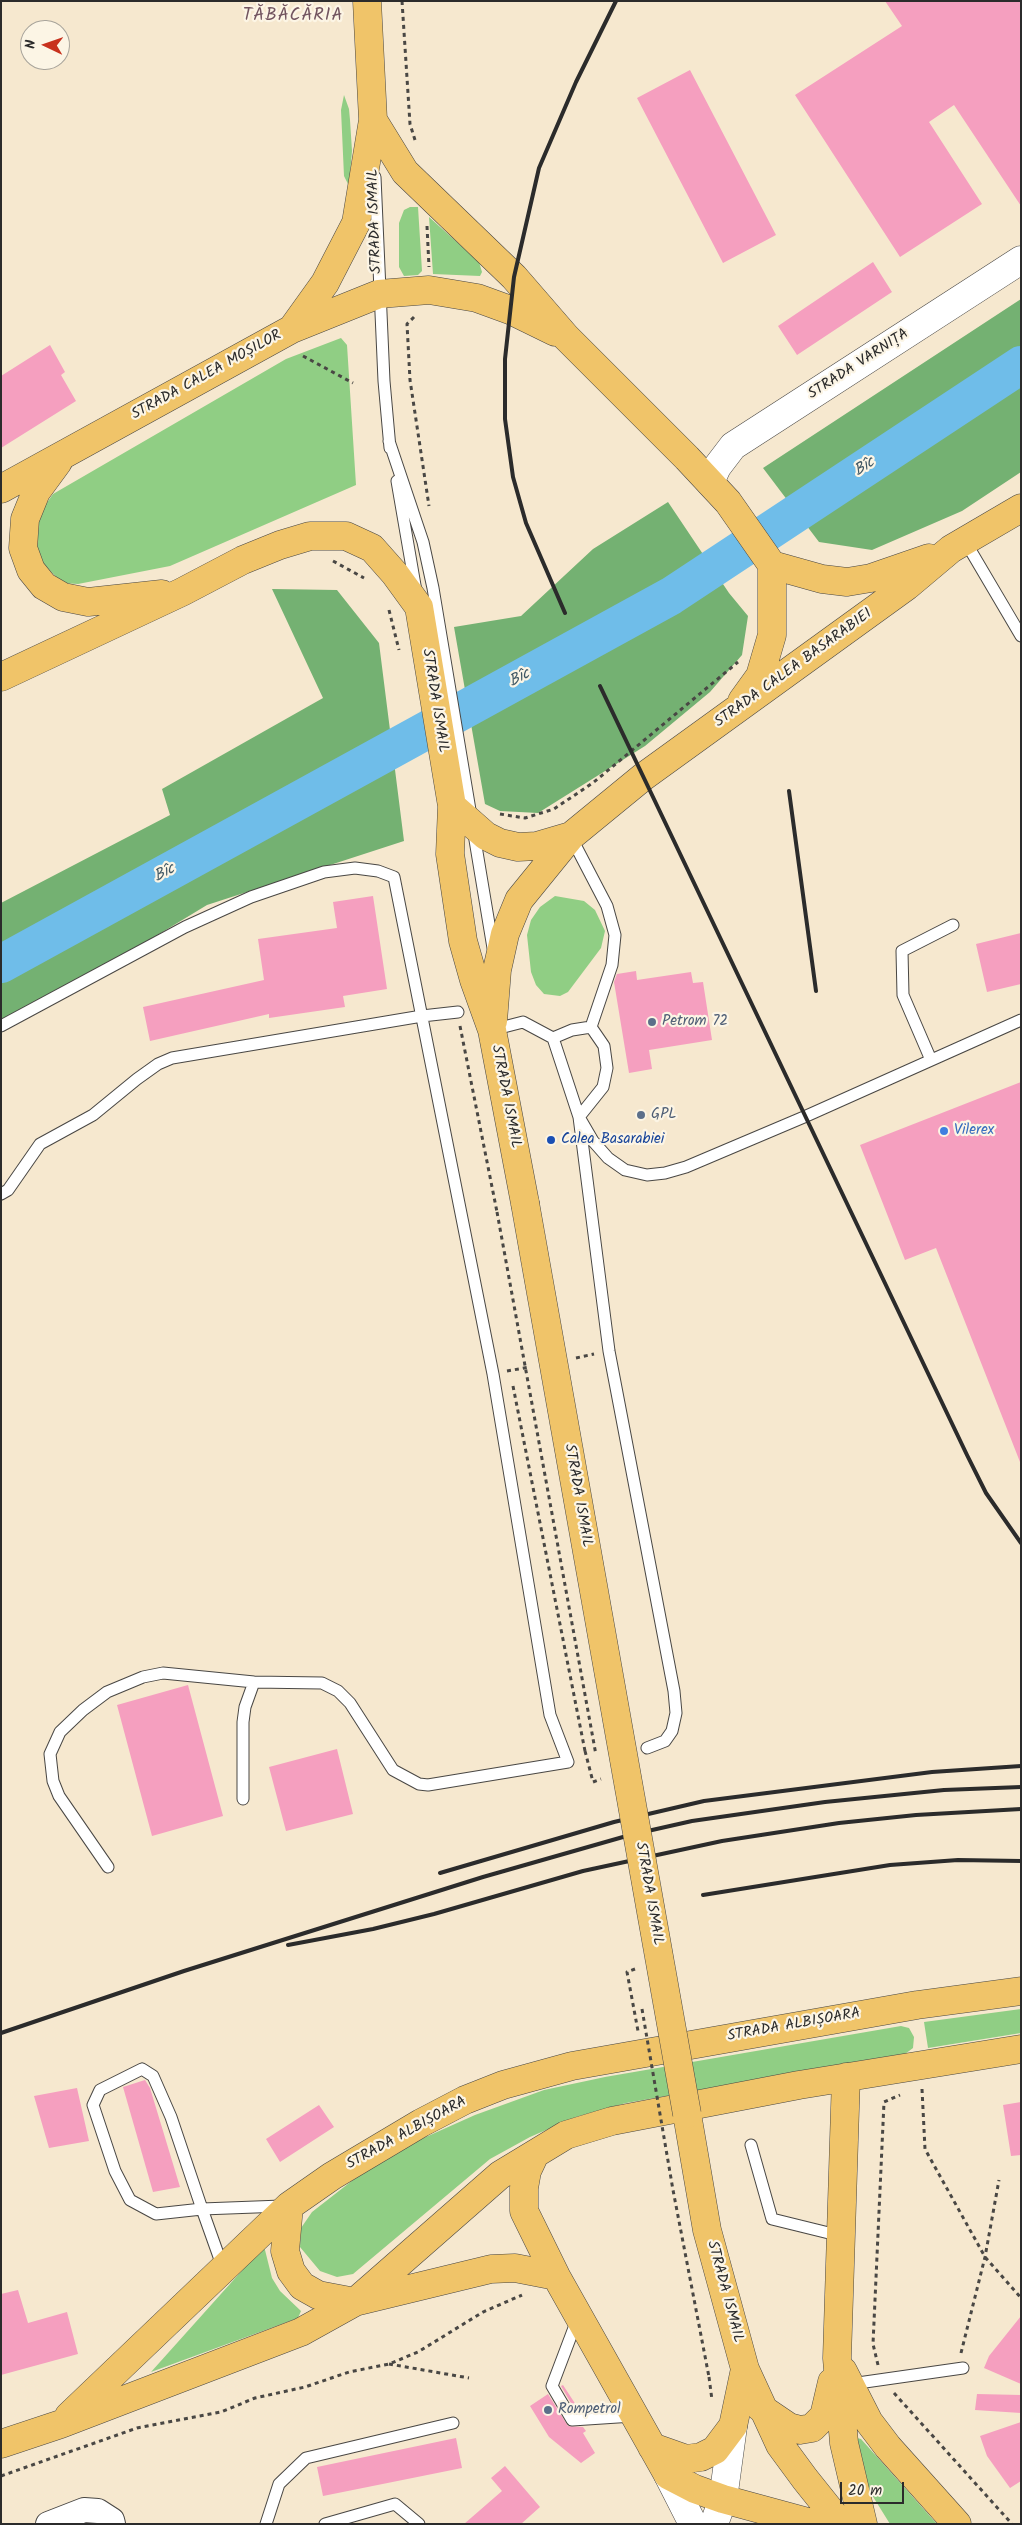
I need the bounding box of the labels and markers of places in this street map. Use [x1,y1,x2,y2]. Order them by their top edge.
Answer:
place label: Petrom 72 [662,1013,728,1031]
marker: Petrom 72 [646,1016,658,1028]
place label: GPL [651,1106,676,1124]
marker: GPL [635,1109,647,1121]
place label: Vilerex [954,1122,994,1140]
marker: Vilerex [938,1125,950,1137]
place label: Calea Basarabiei [561,1131,664,1149]
marker: Calea Basarabiei [545,1134,557,1146]
place label: Rompetrol [558,2401,621,2419]
marker: Rompetrol [542,2404,554,2416]

